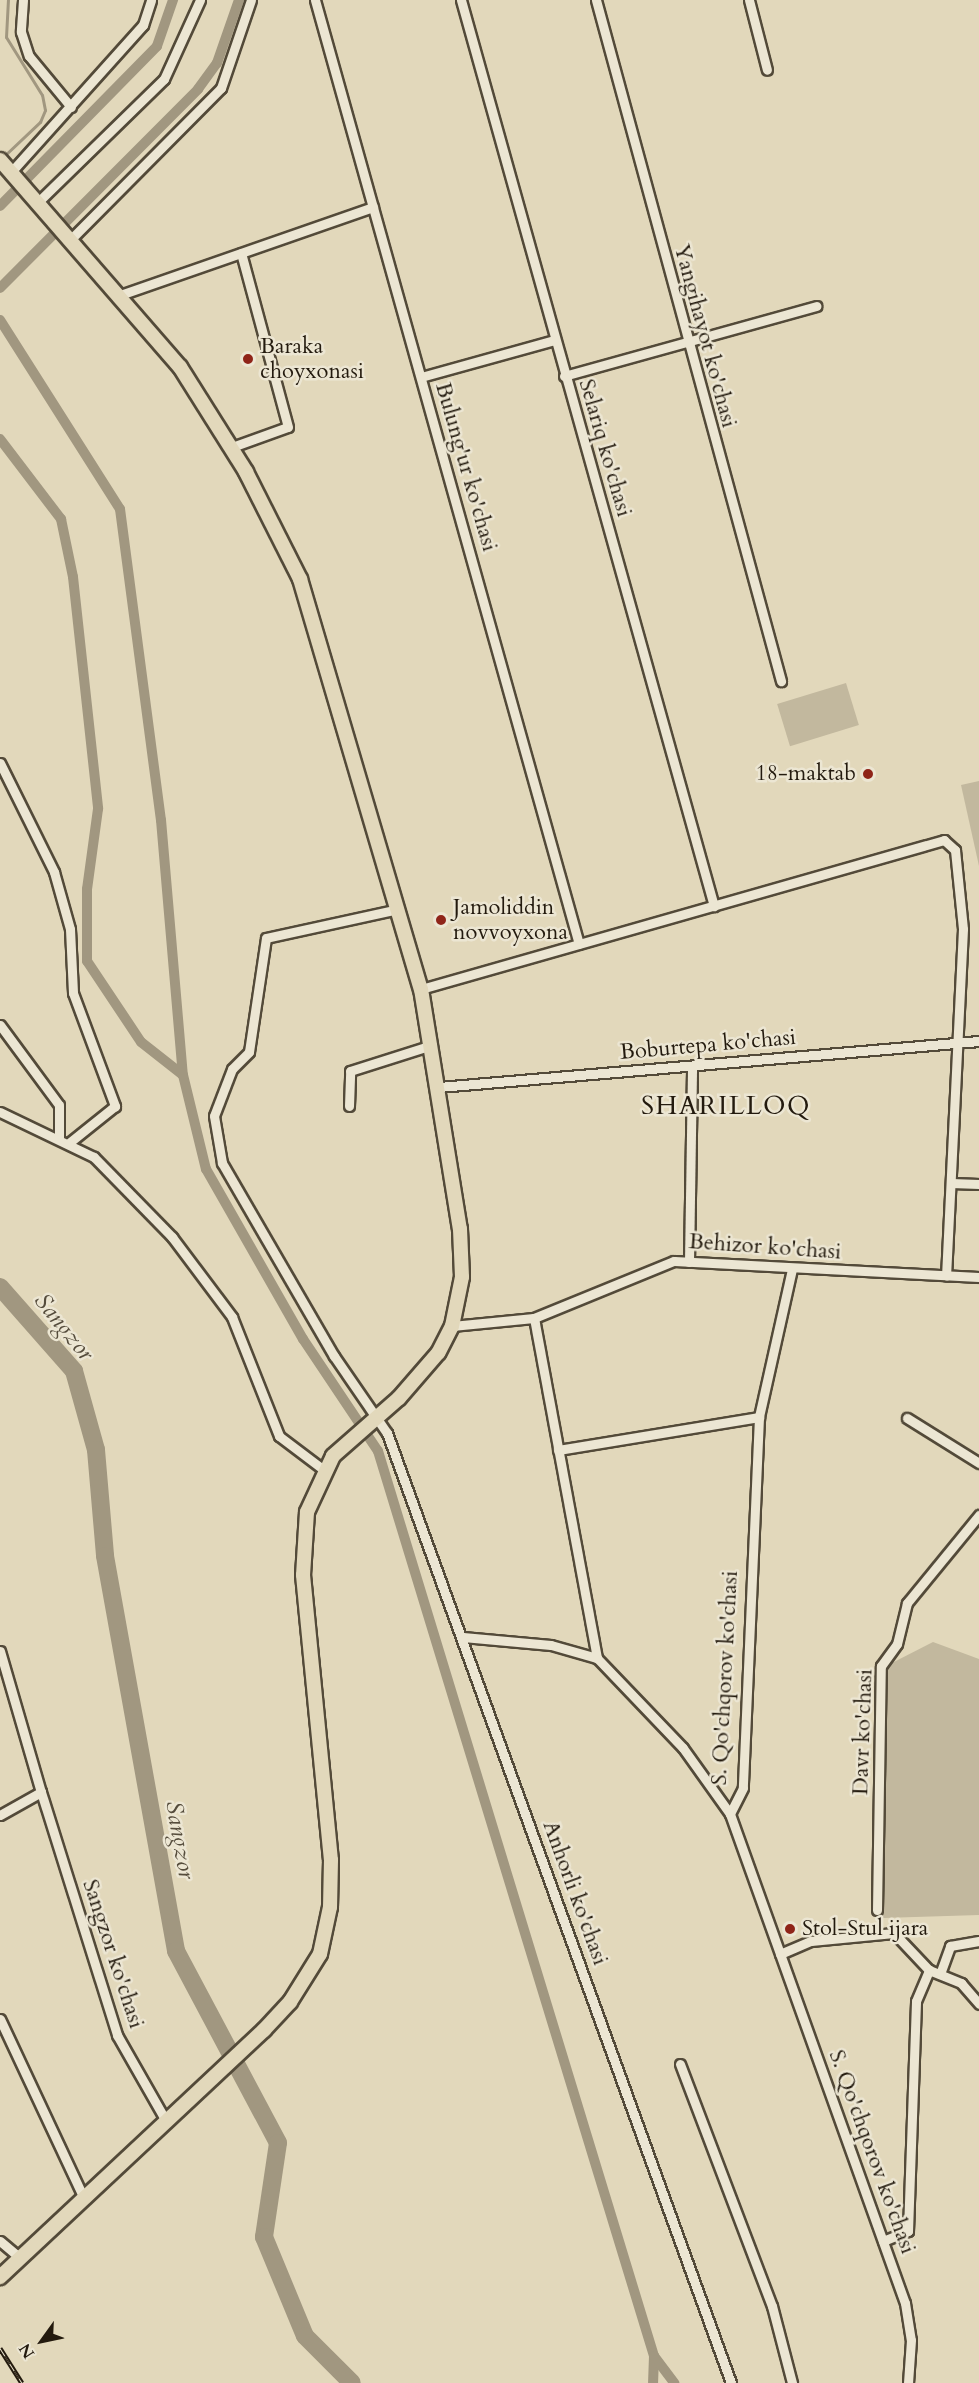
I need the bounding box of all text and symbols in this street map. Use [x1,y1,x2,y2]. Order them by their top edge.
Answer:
street label: Yangihayot ko'chasi [668,241,742,431]
place label: Baraka choyxonasi [260,333,364,384]
marker: Baraka choyxonasi [241,352,255,366]
street label: Selariq ko'chasi [573,376,637,520]
street label: Bulung'ur ko'chasi [429,380,503,554]
place label: 18-maktab [756,761,856,787]
marker: 18-maktab [861,767,875,781]
place label: Jamoliddin novvoyxona [453,894,568,945]
marker: Jamoliddin novvoyxona [434,913,448,927]
street label: Boburtepa ko'chasi [619,1024,797,1066]
district label: SHARILLOQ [641,1090,811,1122]
street label: Behizor ko'chasi [688,1229,842,1265]
water label: Sangzor [28,1287,100,1367]
street label: S. Qo'chqorov ko'chasi [706,1570,744,1786]
street label: Davr ko'chasi [848,1668,878,1796]
water label: Sangzor [159,1799,201,1881]
street label: Anhorli ko'chasi [537,1817,613,1969]
street label: Sangzor ko'chasi [77,1876,149,2032]
place label: Stol-Stul ijara [802,1916,928,1942]
marker: Stol-Stul ijara [783,1922,797,1936]
street label: S. Qo'chqorov ko'chasi [823,2047,921,2257]
north arrow [12,2311,72,2371]
text: N [14,2339,40,2363]

